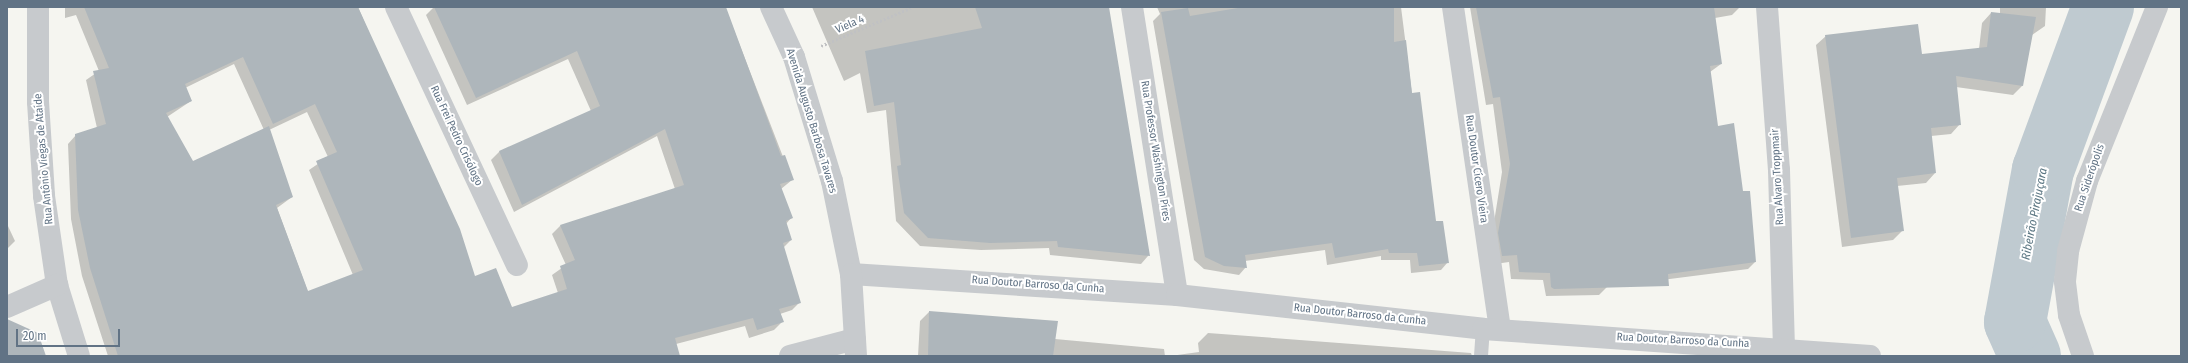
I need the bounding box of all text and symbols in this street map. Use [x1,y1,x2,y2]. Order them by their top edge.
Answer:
street label: Viela 4 [834,13,866,37]
street label: Avenida Augusto Barbosa Tavares [783,47,839,195]
street label: Rua Professor Washington Píres [1137,80,1173,222]
street label: Rua Frei Pedro Crisólogo [427,84,485,188]
street label: Rua Antônio Viegas de Ataíde [32,93,56,225]
street label: Rua Doutor Cícero Vieira [1462,114,1490,224]
street label: Rua Alvaro Troppmair [1769,128,1787,226]
street label: Rua Siderópolis [2072,142,2108,214]
water label: Ribeirão Pirajuçara [2019,167,2051,261]
street label: Rua Doutor Barroso da Cunha [971,274,1105,296]
street label: Rua Doutor Barroso da Cunha [1293,301,1427,329]
scale bar [18,321,122,347]
text: 20 m [23,329,47,343]
street label: Rua Doutor Barroso da Cunha [1616,331,1750,351]

